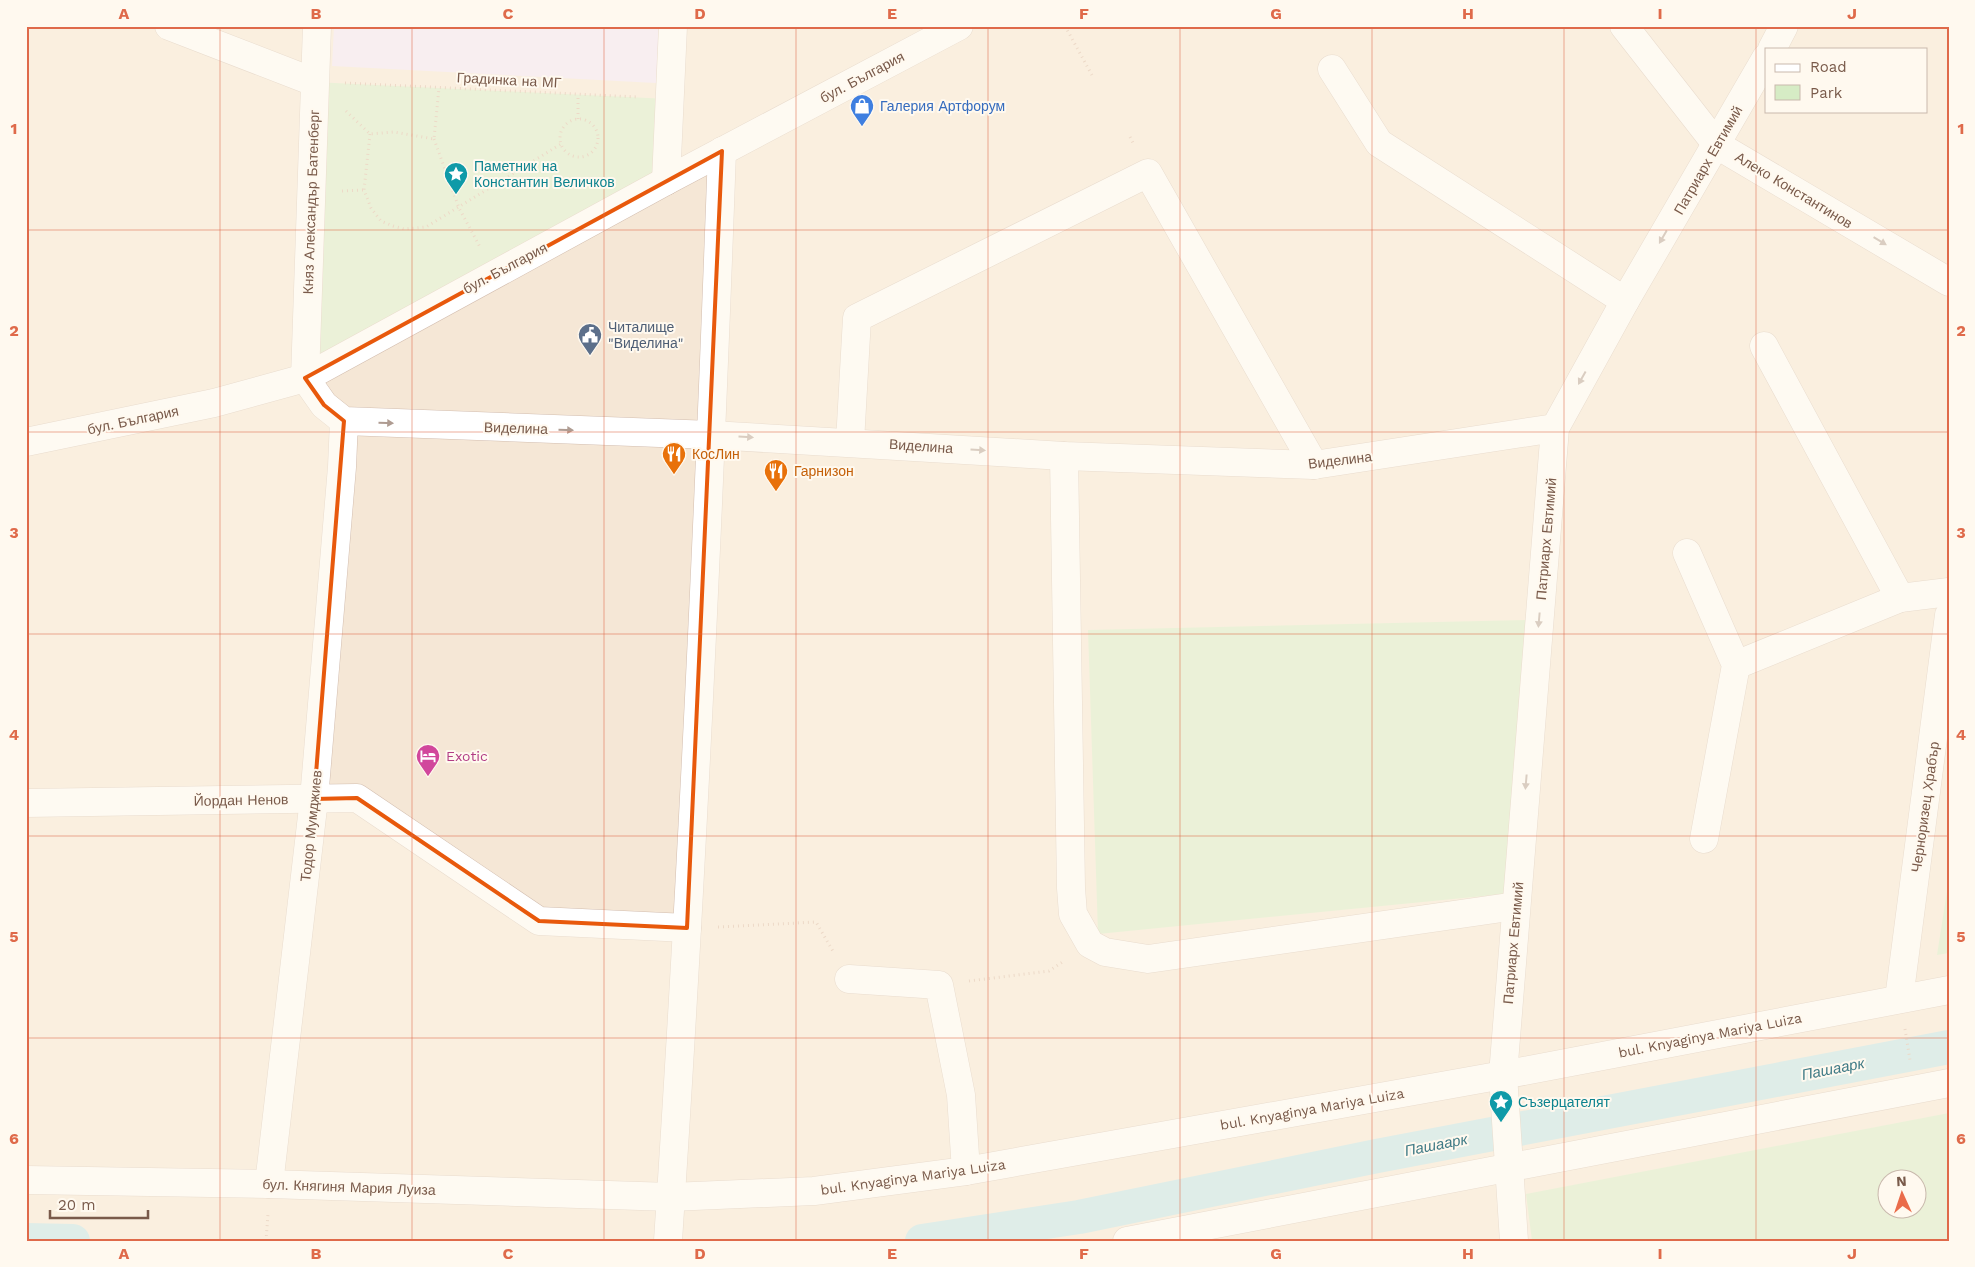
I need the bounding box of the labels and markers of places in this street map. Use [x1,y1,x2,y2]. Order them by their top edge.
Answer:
shop icon: Галерия Артфорум [849,93,875,127]
place label: Галерия Артфорум [880,98,1005,114]
place label: Паметник на Константин Величков [474,158,615,190]
place icon: Паметник на Константин Величков [443,161,469,195]
place label: Читалище "Виделина" [608,319,683,351]
public building icon: Читалище "Виделина" [577,322,603,356]
restaurant icon: КосЛин [661,441,687,475]
place label: КосЛин [692,446,740,462]
restaurant icon: Гарнизон [763,458,789,492]
place label: Гарнизон [794,463,854,479]
hotel icon: Exotic [415,743,441,777]
place label: Exotic [446,748,488,764]
place icon: Съзерцателят [1488,1089,1514,1123]
place label: Съзерцателят [1518,1094,1611,1110]

